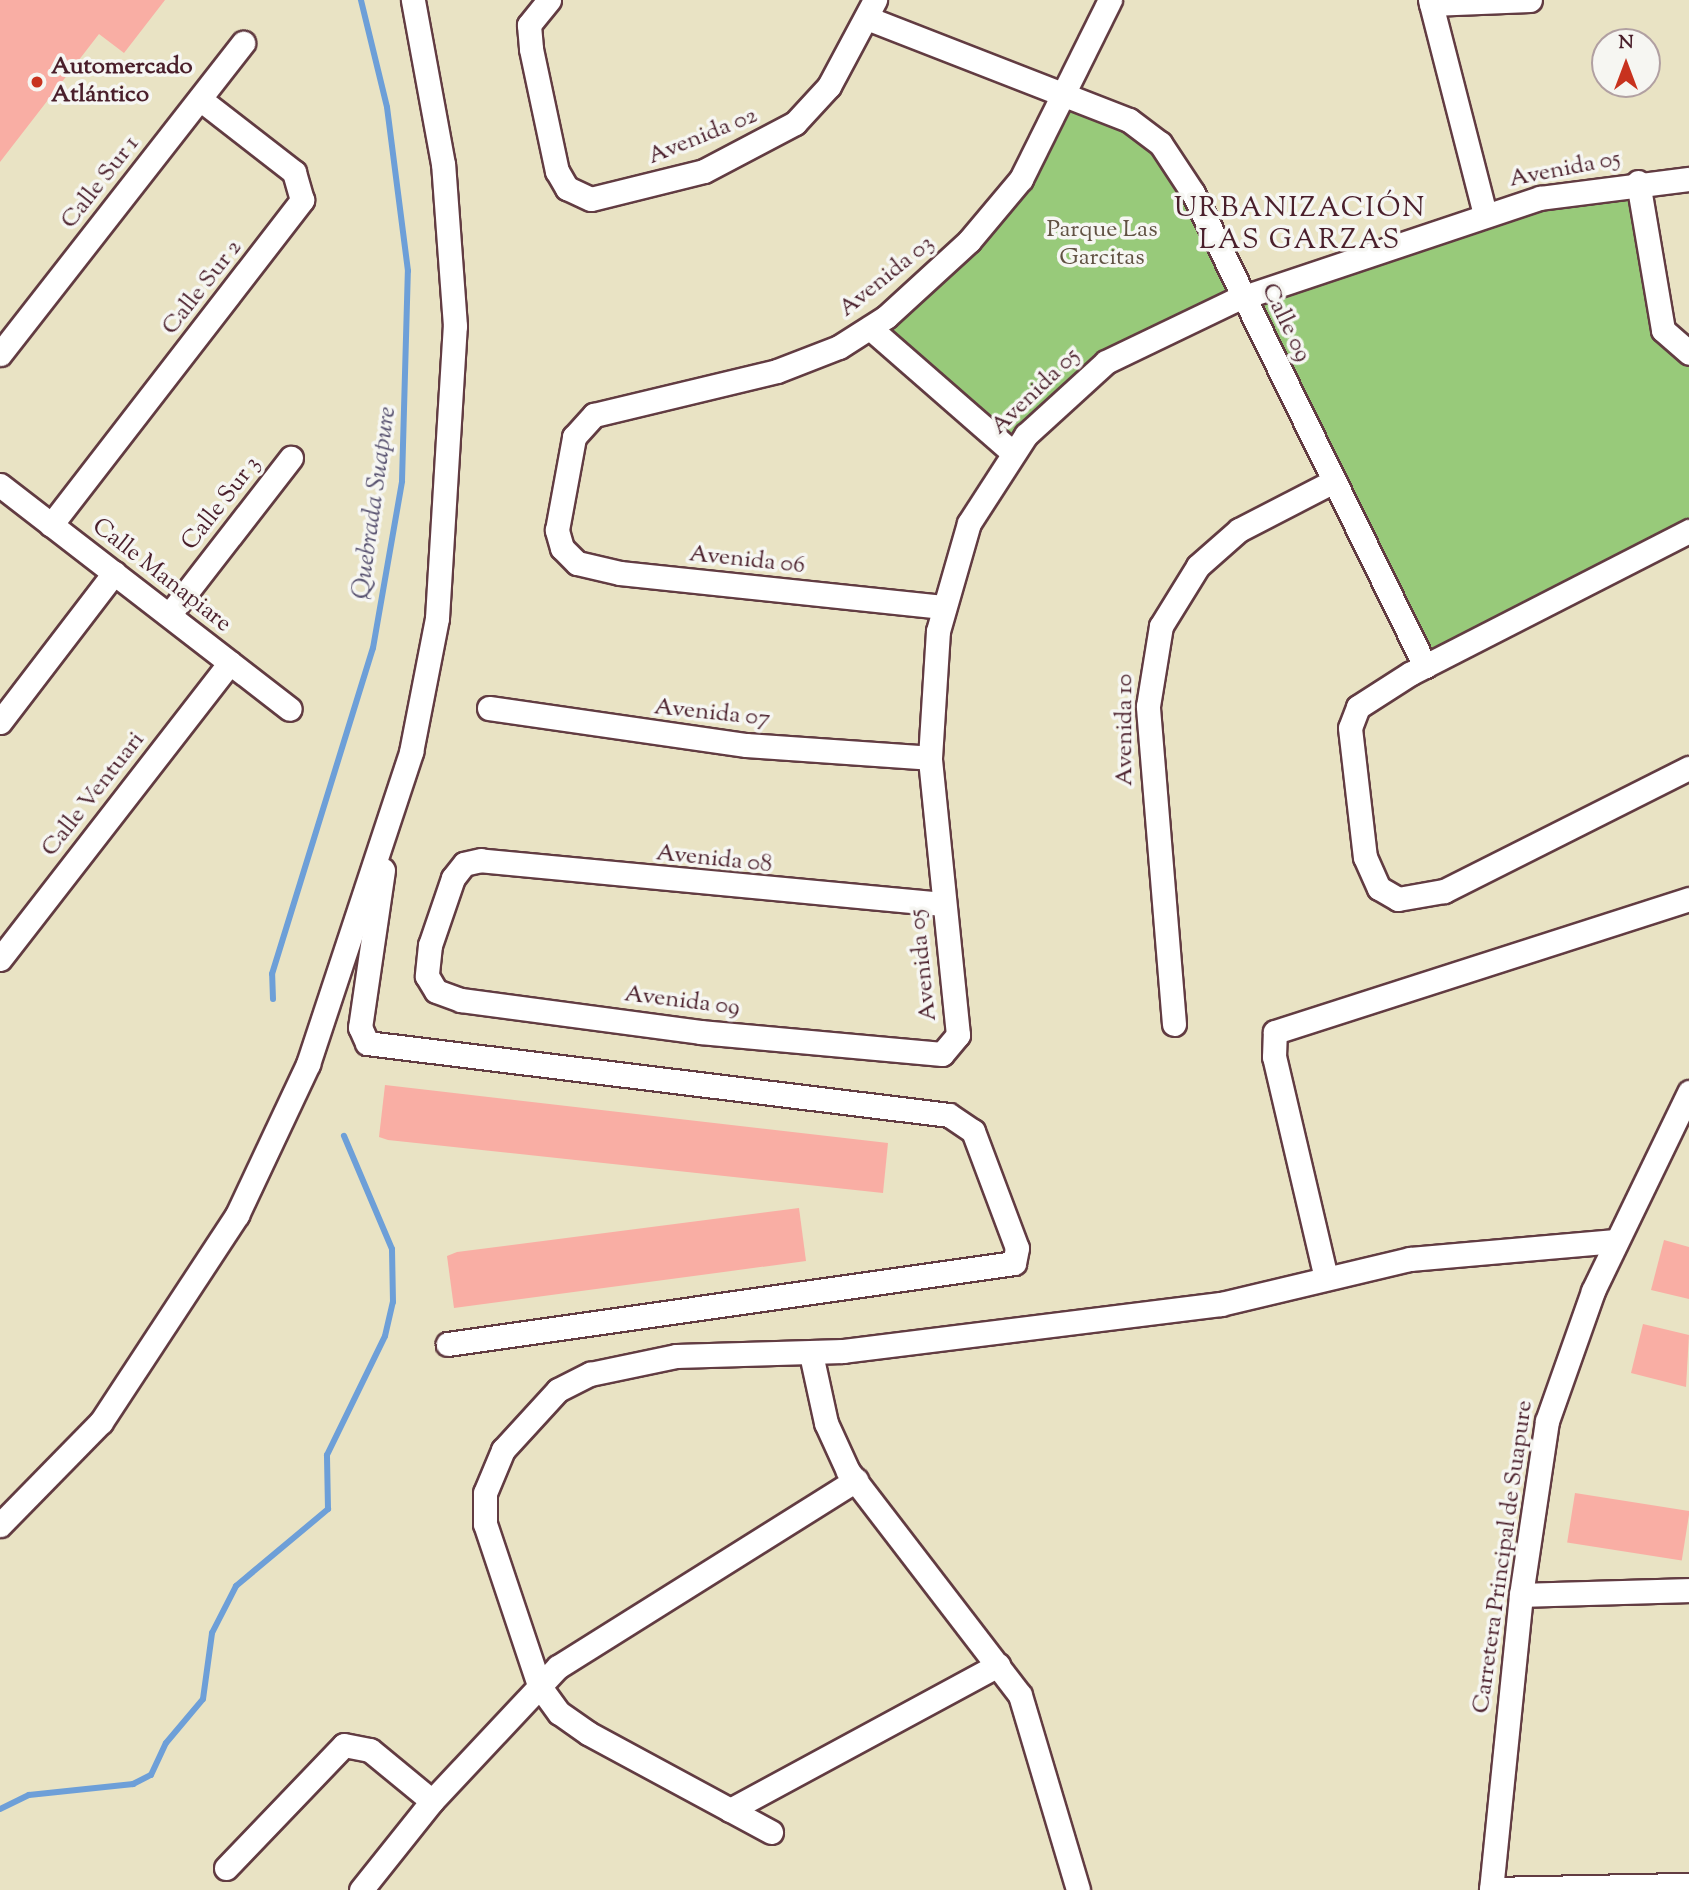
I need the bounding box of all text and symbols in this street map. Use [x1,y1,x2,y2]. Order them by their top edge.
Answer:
north arrow [1591,28,1661,98]
text: N [1618,30,1634,57]
place label: Automercado Atlántico [51,54,193,110]
marker: Automercado Atlántico [29,74,45,90]
street label: Avenida 02 [644,102,762,172]
street label: Calle Sur 1 [56,131,146,235]
street label: Avenida 05 [1507,145,1623,195]
district label: URBANIZACIÓN LAS GARZAS [1175,192,1425,258]
park label: Parque Las Garcitas [1046,217,1158,273]
street label: Avenida 03 [834,230,940,324]
street label: Calle Sur 2 [157,235,249,341]
street label: Calle 09 [1254,279,1316,367]
street label: Avenida 05 [985,342,1087,442]
water label: Quebrada Suapure [346,405,404,601]
street label: Calle Sur 3 [176,451,268,557]
street label: Calle Manapiare [86,513,236,639]
street label: Avenida 06 [688,541,806,581]
street label: Avenida 10 [1112,674,1140,786]
street label: Avenida 07 [653,694,771,734]
street label: Calle Ventuari [36,727,152,863]
street label: Avenida 08 [655,840,773,880]
street label: Avenida 05 [904,907,944,1023]
street label: Avenida 09 [623,981,741,1023]
street label: Carretera Principal de Suapure [1468,1399,1540,1715]

